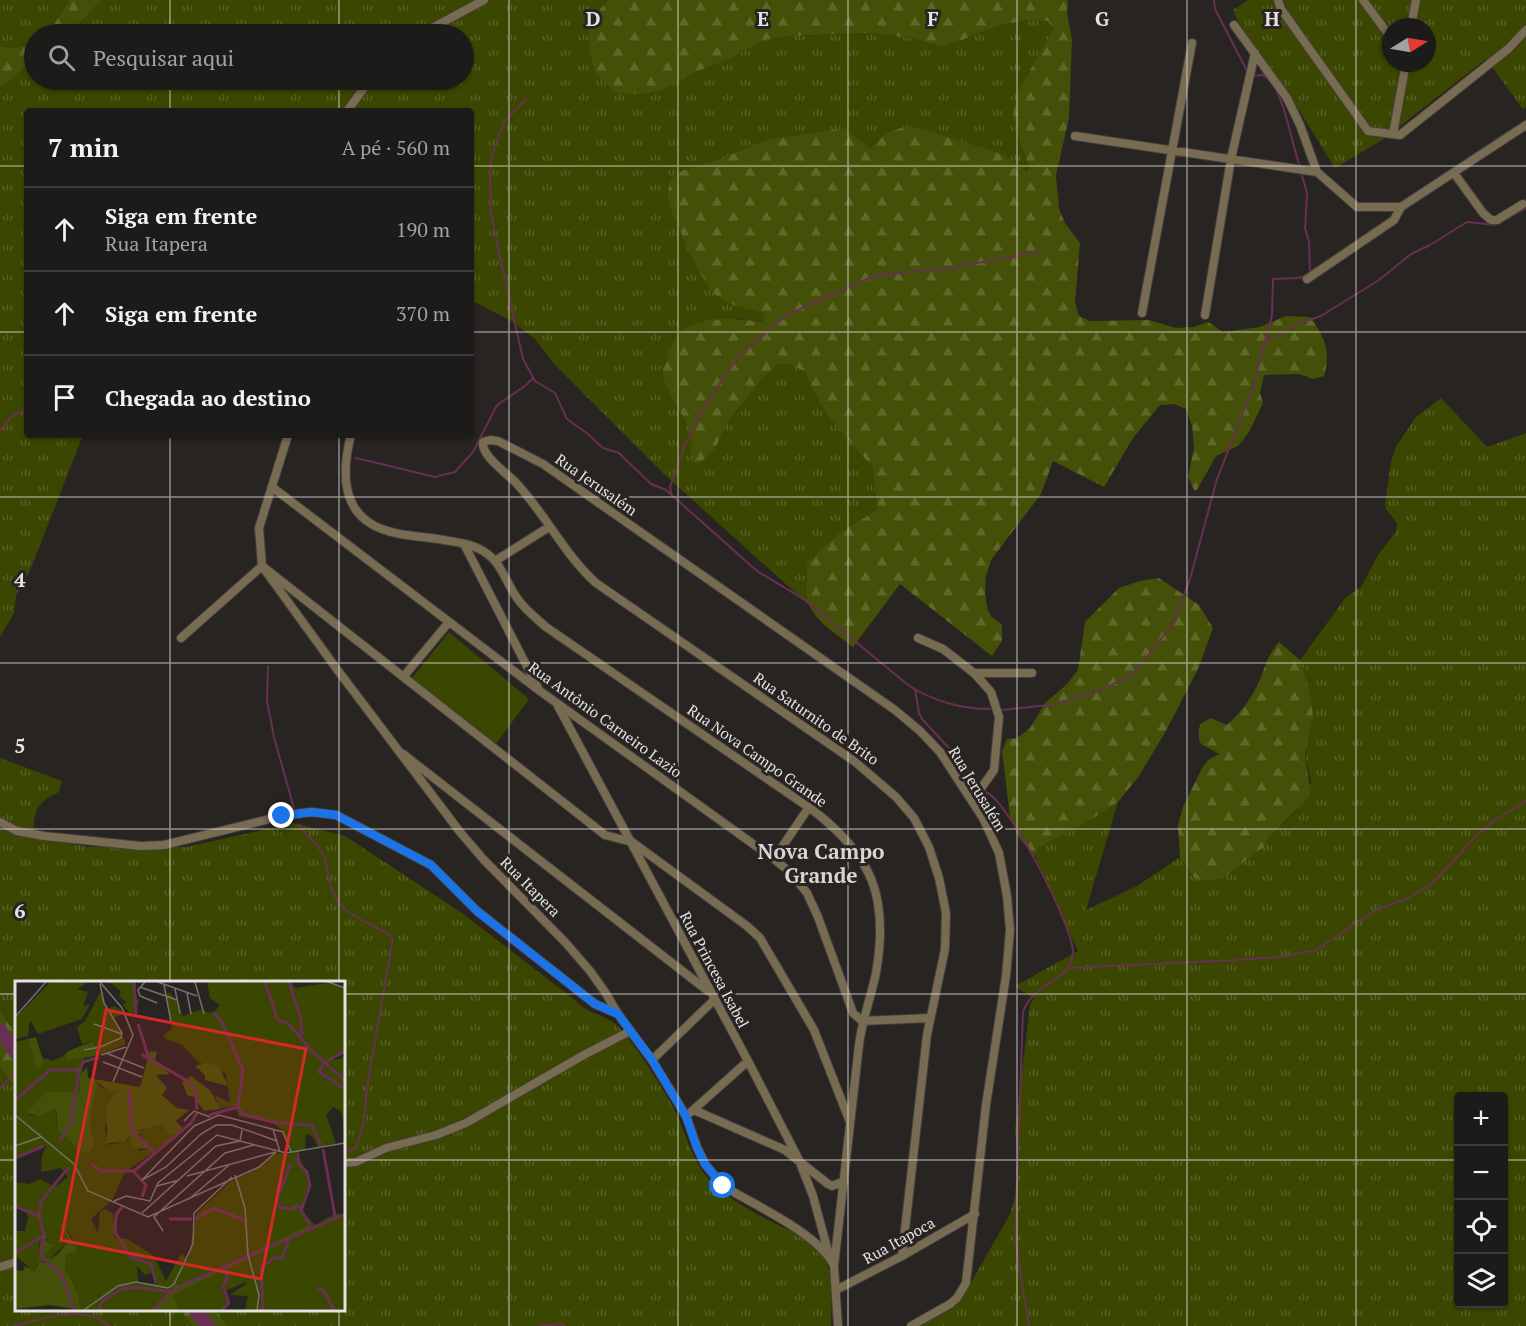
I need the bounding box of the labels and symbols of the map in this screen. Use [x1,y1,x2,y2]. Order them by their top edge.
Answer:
text: D [586,5,600,32]
text: E [757,5,769,32]
text: F [927,5,939,32]
text: G [1095,5,1109,32]
text: H [1264,5,1280,32]
north arrow [1382,18,1436,72]
street label: Rua Jerusalém [552,449,641,520]
text: 4 [14,566,26,593]
street label: Rua Antônio Carneiro Lazio [525,657,686,782]
street label: Rua Saturnito de Brito [750,667,883,769]
street label: Rua Nova Campo Grande [684,699,831,811]
text: 5 [14,732,26,759]
street label: Rua Jerusalém [945,742,1011,835]
route end [268,802,294,828]
district label: Nova Campo Grande [758,837,884,889]
street label: Rua Itapera [496,852,565,921]
text: 6 [14,897,26,924]
street label: Rua Princesa Isabel [676,908,754,1031]
inset map [15,981,345,1311]
route start [709,1172,735,1198]
street label: Rua Itapoca [859,1212,938,1268]

